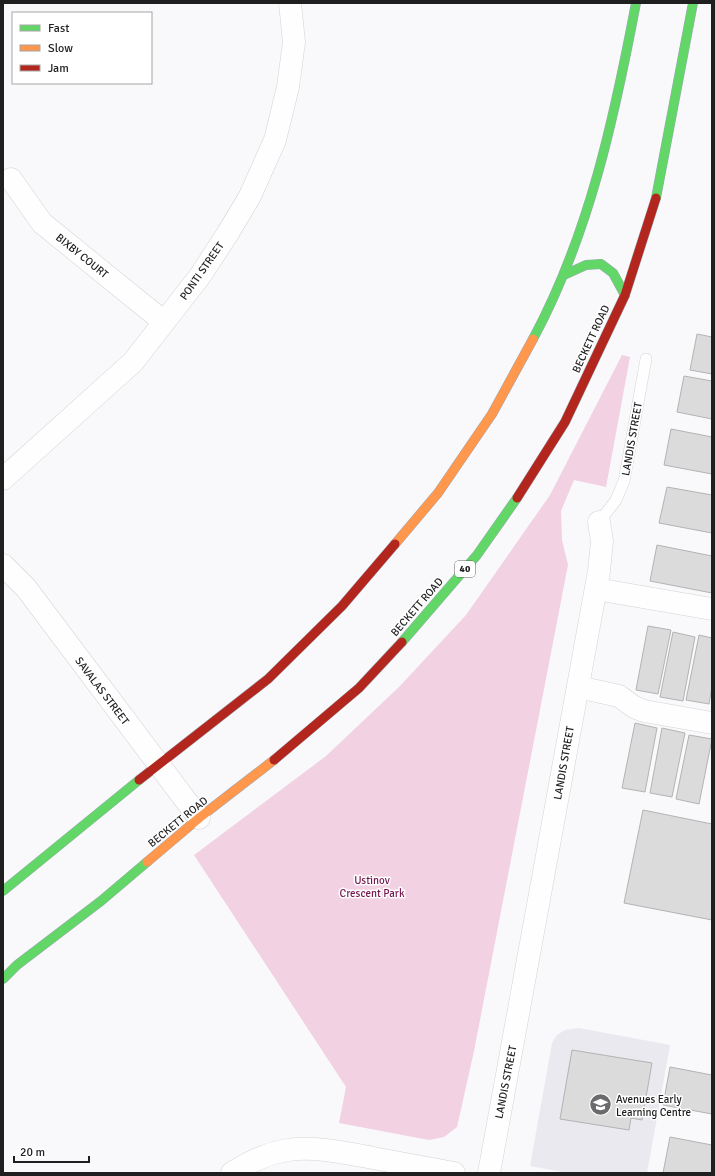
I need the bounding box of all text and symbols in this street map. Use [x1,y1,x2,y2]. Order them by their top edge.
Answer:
legend [12,12,152,84]
text: Fast [48,21,69,36]
text: Slow [48,41,73,56]
text: Jam [48,61,69,76]
street label: BIXBY COURT [53,231,111,281]
street label: PONTI STREET [177,239,227,302]
street label: BECKETT ROAD [570,303,612,375]
street label: LANDIS STREET [619,401,645,477]
road number: 40 [455,561,475,577]
street label: BECKETT ROAD [388,575,446,639]
street label: SAVALAS STREET [72,655,132,728]
street label: LANDIS STREET [551,725,577,801]
street label: BECKETT ROAD [145,794,211,850]
park label: Ustinov Crescent Park [340,874,405,900]
street label: LANDIS STREET [493,1044,520,1120]
school or university icon: Avenues Early Learning Centre [587,1092,613,1118]
place label: Avenues Early Learning Centre [616,1093,691,1119]
scale bar [14,1138,89,1164]
text: 20 m [20,1145,45,1160]

